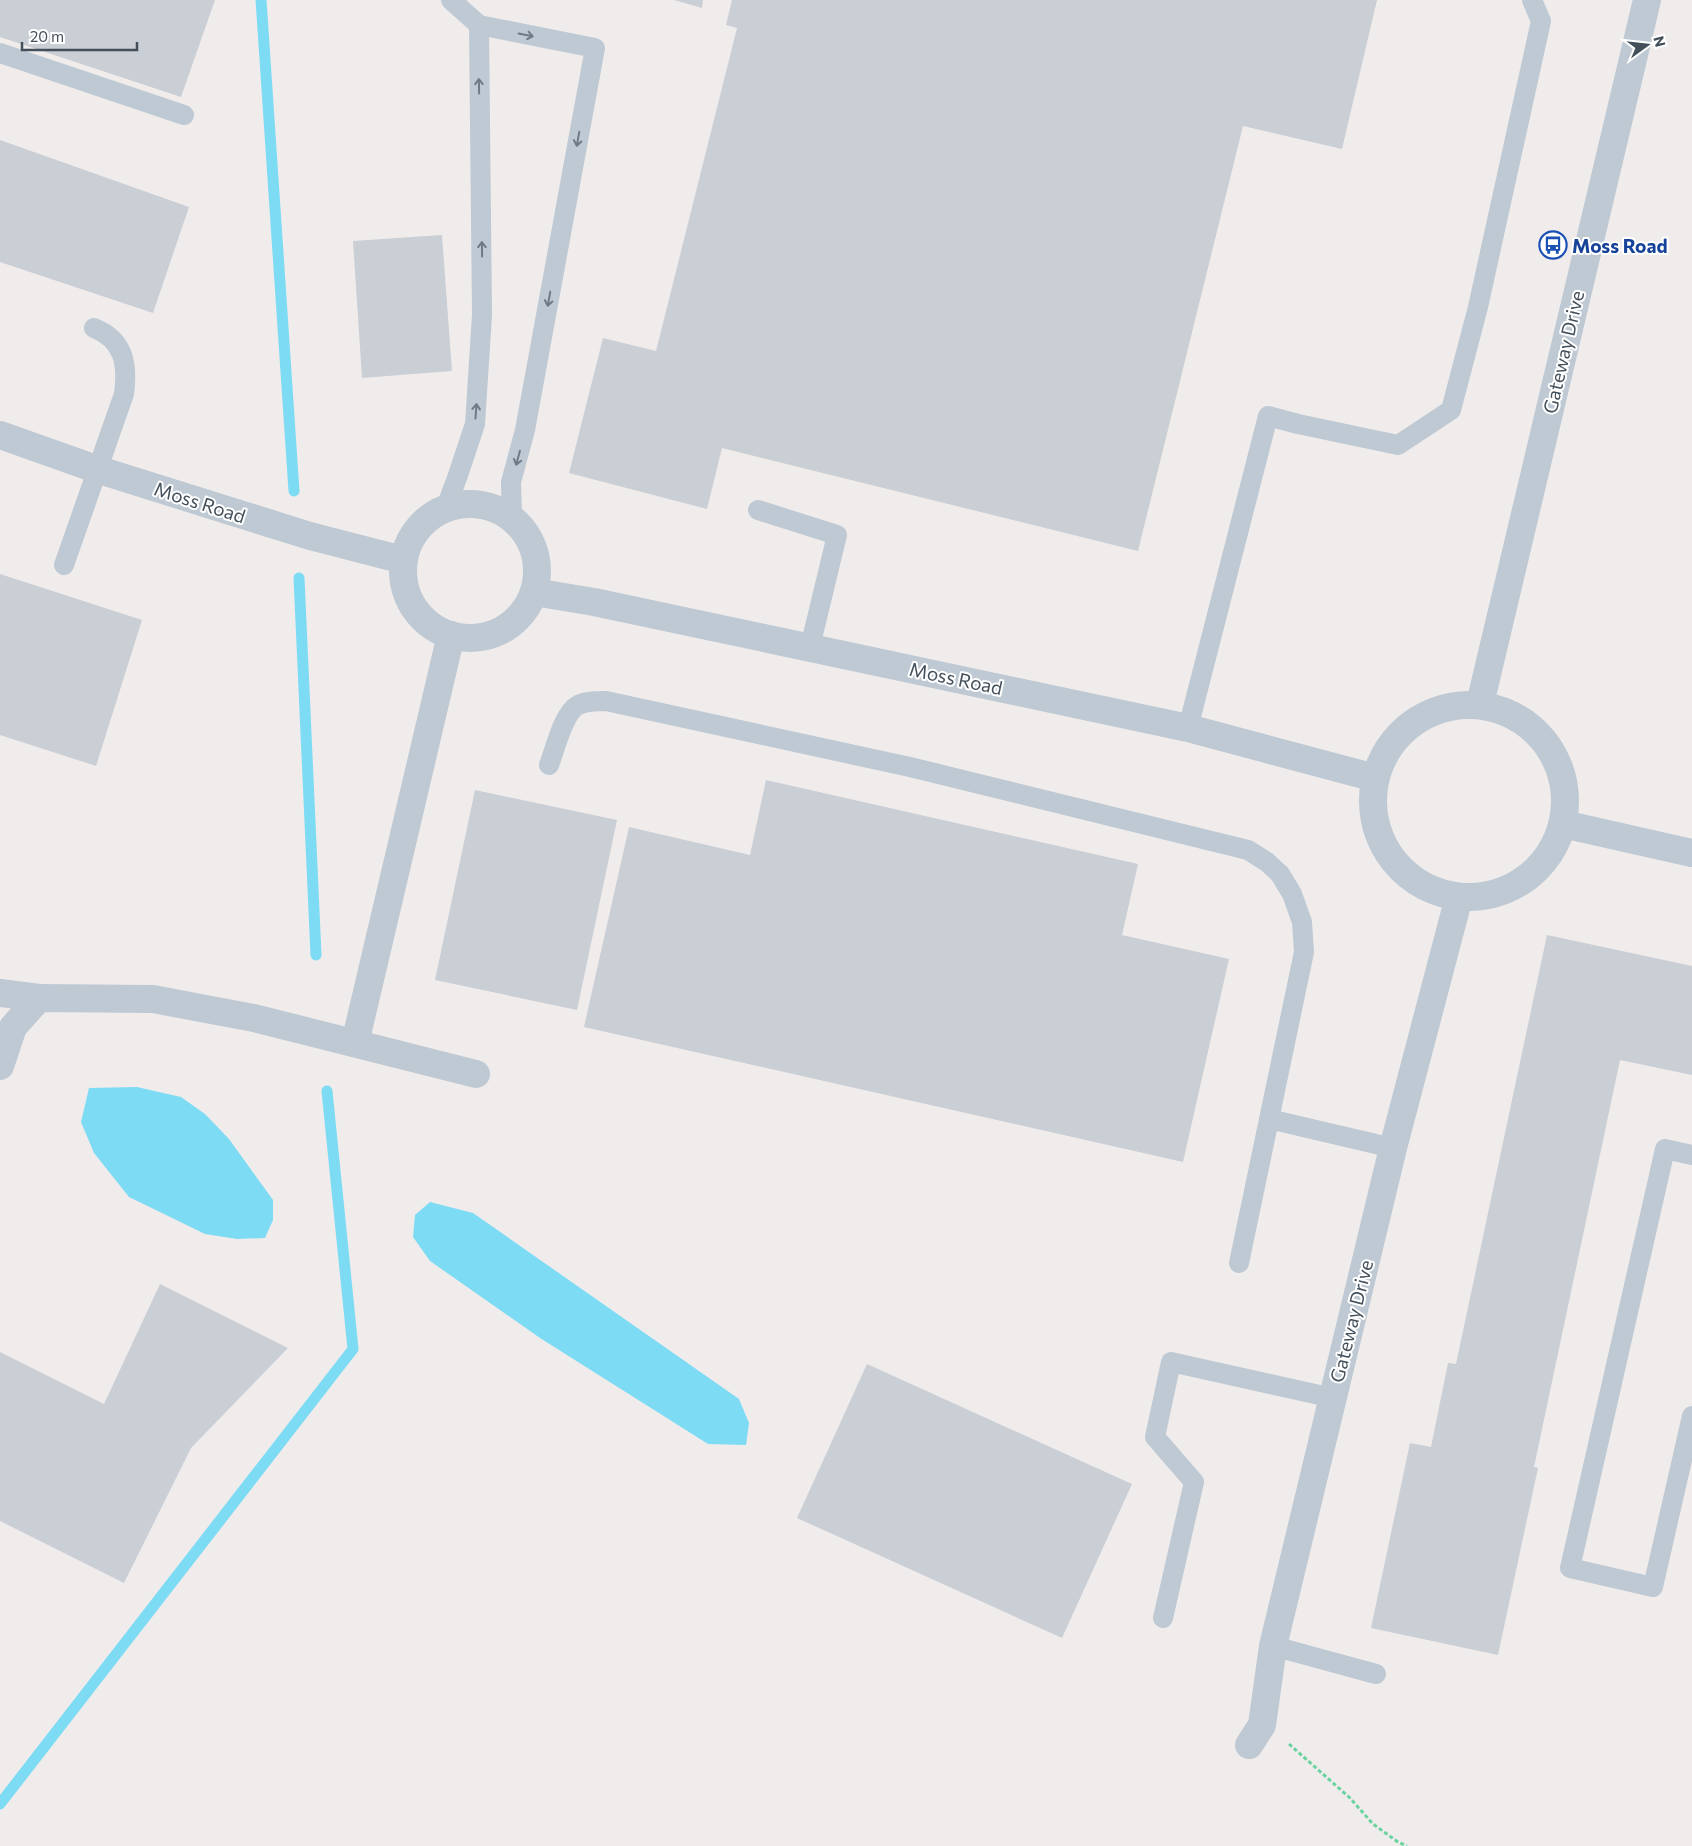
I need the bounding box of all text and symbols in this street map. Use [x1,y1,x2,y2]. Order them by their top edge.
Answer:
scale bar [22,20,138,52]
north arrow [1622,20,1672,70]
text: 20 m [30,27,64,45]
one-way arrow [518,30,534,40]
text: N [1650,34,1670,49]
one-way arrow [474,78,484,94]
one-way arrow [573,131,583,147]
bus stop icon: Moss Road [1538,230,1568,260]
place label: Moss Road [1572,234,1668,257]
one-way arrow [477,241,486,257]
street label: Gateway Drive [1538,288,1588,416]
one-way arrow [544,291,554,307]
one-way arrow [471,403,480,419]
one-way arrow [512,450,522,466]
street label: Moss Road [151,476,249,528]
street label: Moss Road [907,657,1005,699]
street label: Gateway Drive [1325,1257,1377,1385]

